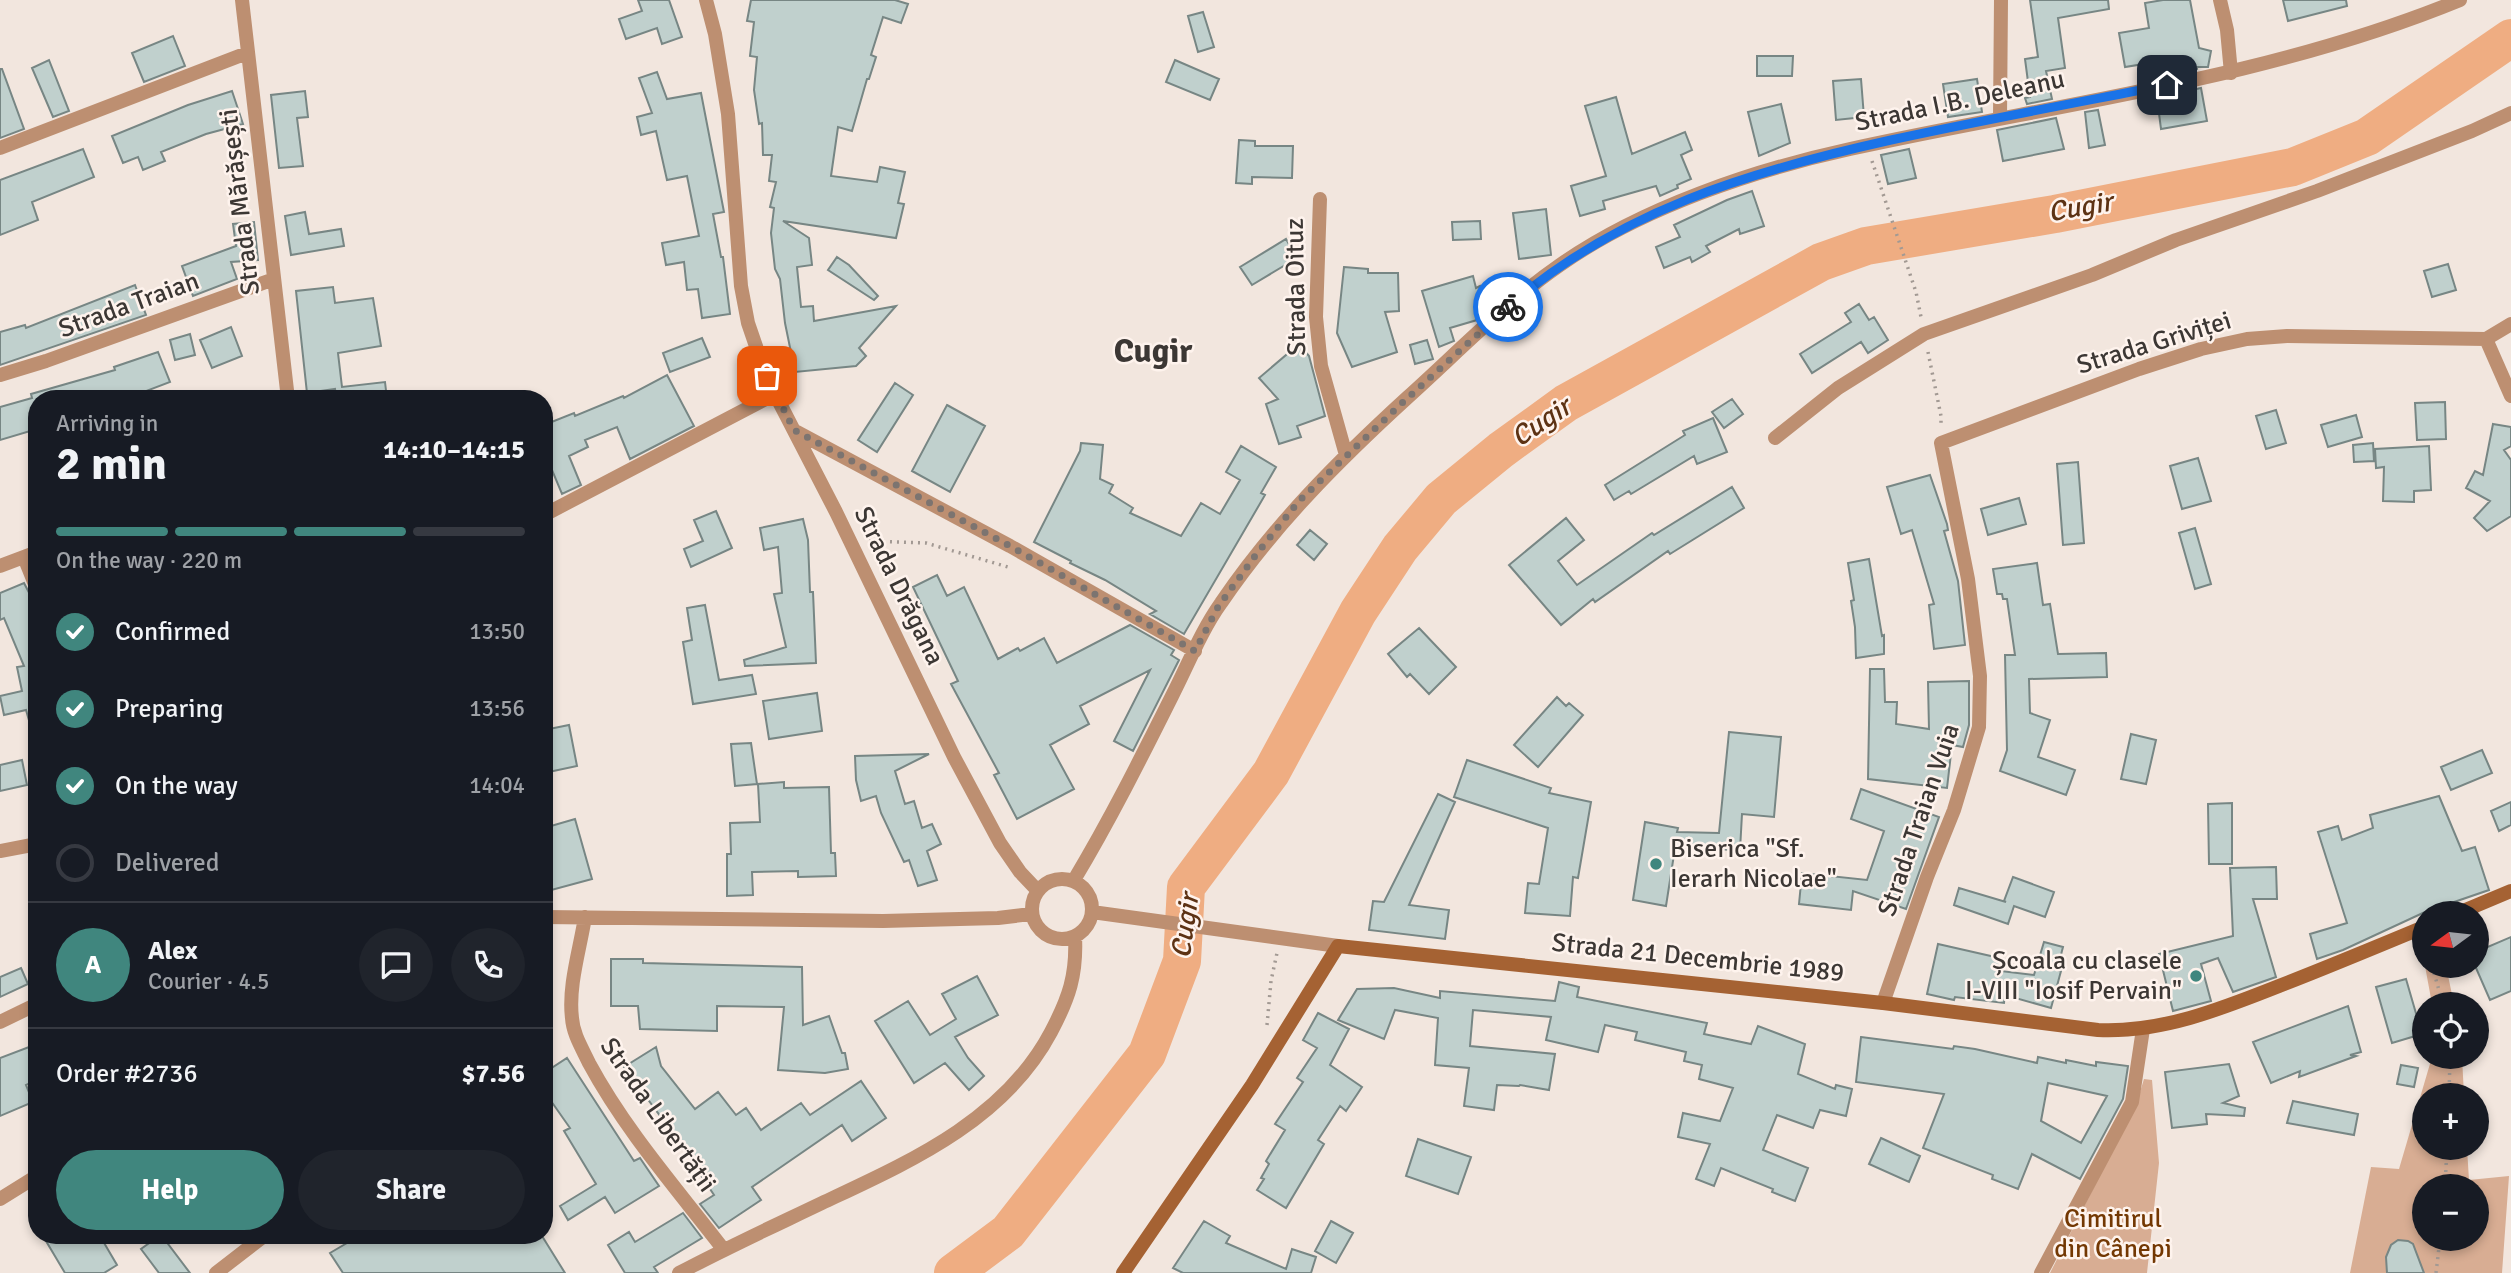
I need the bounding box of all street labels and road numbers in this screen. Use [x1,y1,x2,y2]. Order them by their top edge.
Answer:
street label: Strada I.B. Deleanu [1852,63,2068,139]
street label: Strada Mărășești [213,107,267,297]
street label: Strada Oituz [1279,218,1313,356]
street label: Strada Traian [54,265,204,345]
street label: Strada Griviței [2073,304,2235,382]
street label: Strada Drăgana [847,502,951,670]
street label: Strada Traian Vuia [1871,720,1967,920]
street label: Strada 21 Decembrie 1989 [1550,927,1846,989]
street label: Strada Libertății [593,1032,723,1198]

